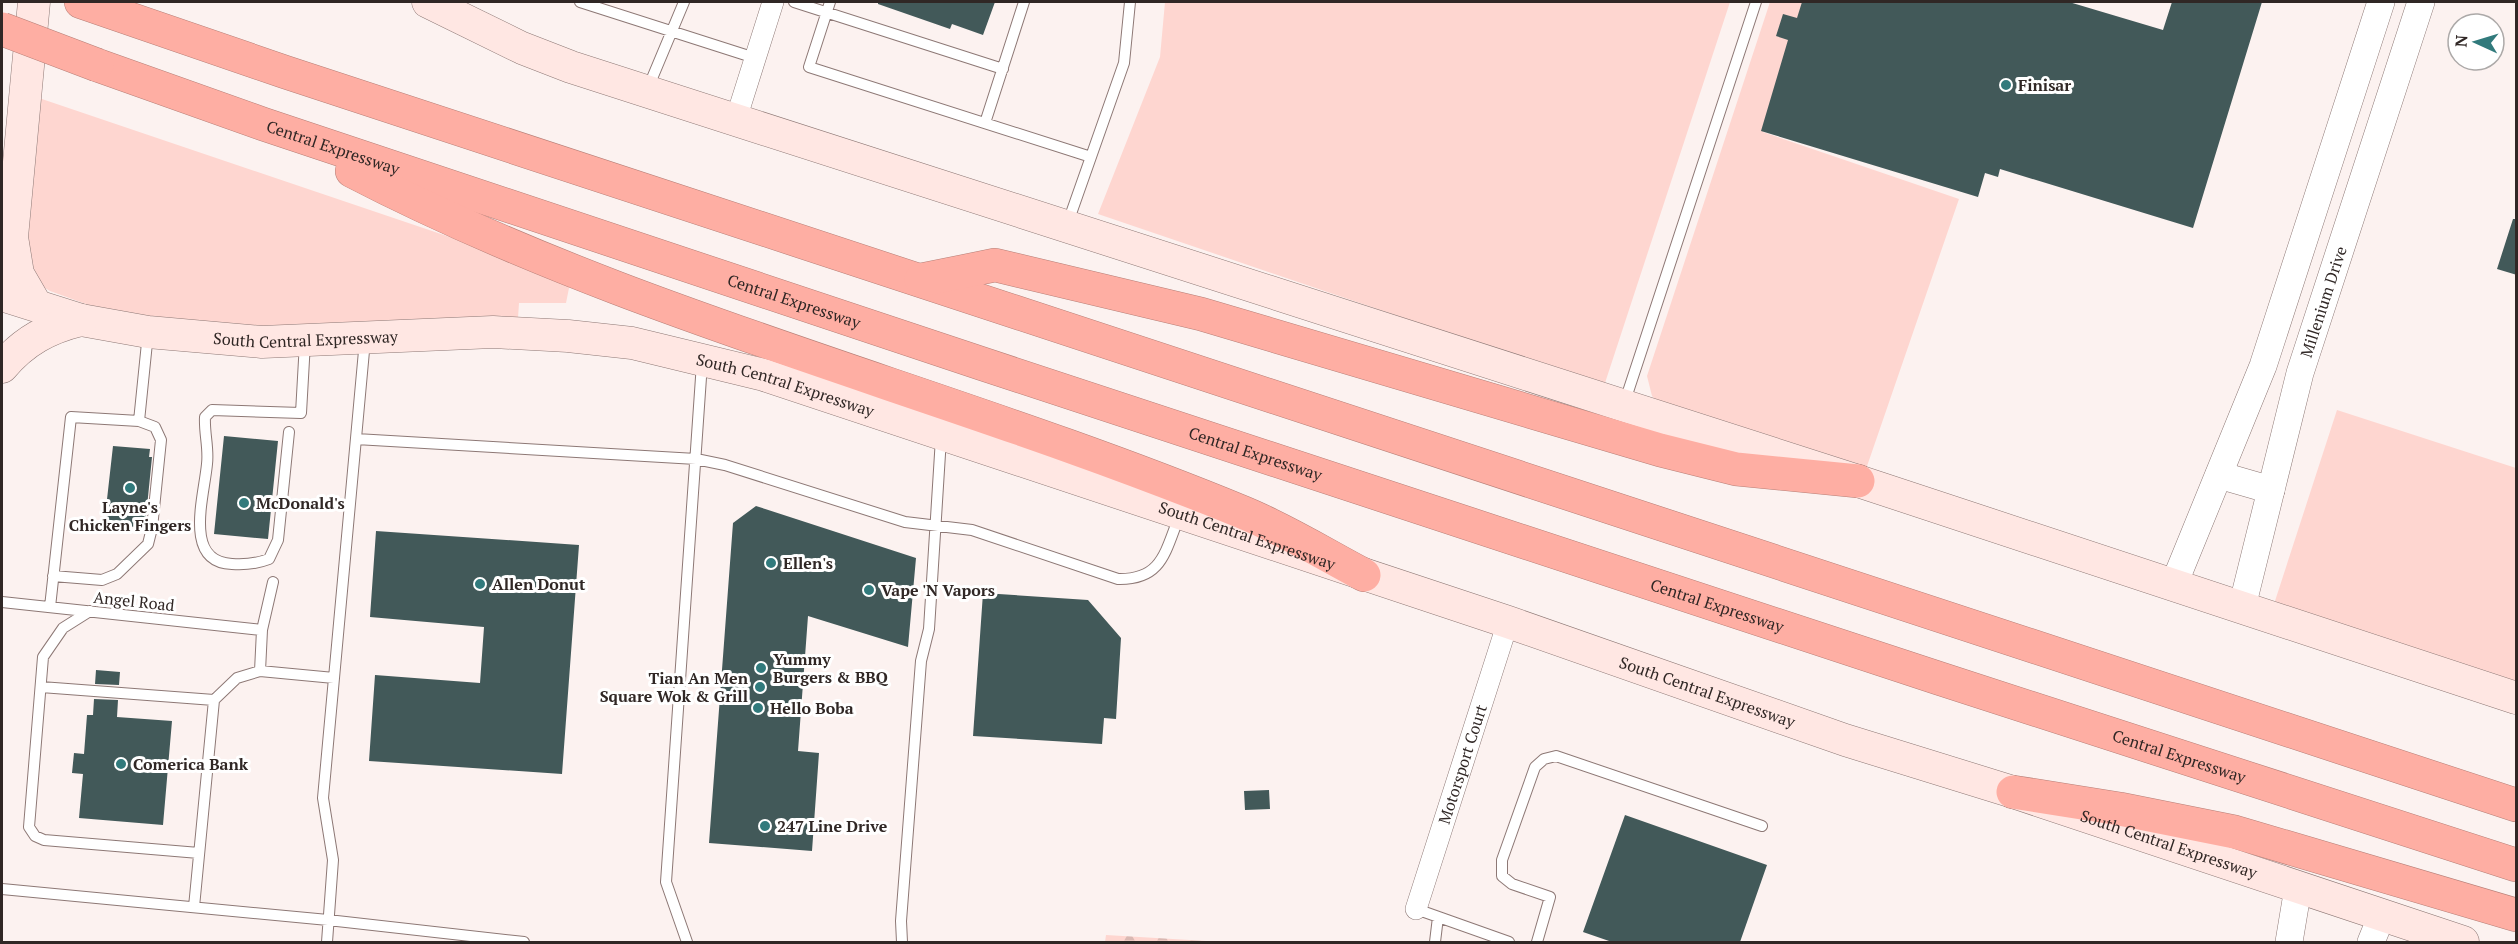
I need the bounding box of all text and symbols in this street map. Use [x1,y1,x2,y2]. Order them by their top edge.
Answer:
north arrow [2446,12,2506,72]
text: N [2450,34,2472,48]
place label: Finisar [2018,74,2071,96]
marker: Finisar [1999,78,2013,92]
street label: Central Expressway [264,115,403,180]
street label: Millenium Drive [2295,243,2352,360]
street label: Central Expressway [725,269,864,334]
street label: South Central Expressway [212,325,399,353]
street label: South Central Expressway [694,348,878,422]
street label: Central Expressway [1186,421,1326,486]
marker: Layne's Chicken Fingers [123,481,137,495]
place label: McDonald's [256,492,345,514]
place label: Layne's Chicken Fingers [69,496,191,536]
marker: McDonald's [237,496,251,510]
street label: South Central Expressway [1156,496,1339,575]
place label: Ellen's [783,552,833,574]
marker: Ellen's [764,556,778,570]
place label: Allen Donut [492,573,586,595]
street label: Central Expressway [1648,573,1788,638]
marker: Allen Donut [473,577,487,591]
place label: Vape 'N Vapors [881,579,995,601]
marker: Vape 'N Vapors [862,583,876,597]
street label: Angel Road [92,586,176,616]
place label: Yummy Burgers & BBQ [773,648,889,688]
street label: South Central Expressway [1616,651,1799,733]
marker: Yummy Burgers & BBQ [754,661,768,675]
place label: Tian An Men Square Wok & Grill [600,667,749,707]
marker: Tian An Men Square Wok & Grill [753,680,767,694]
place label: Hello Boba [770,697,854,719]
marker: Hello Boba [751,701,765,715]
street label: Motorsport Court [1433,702,1492,827]
street label: Central Expressway [2110,724,2250,788]
place label: Comerica Bank [133,753,249,775]
marker: Comerica Bank [114,757,128,771]
street label: South Central Expressway [2078,804,2261,884]
place label: 247 Line Drive [777,815,888,837]
marker: 247 Line Drive [758,819,772,833]

